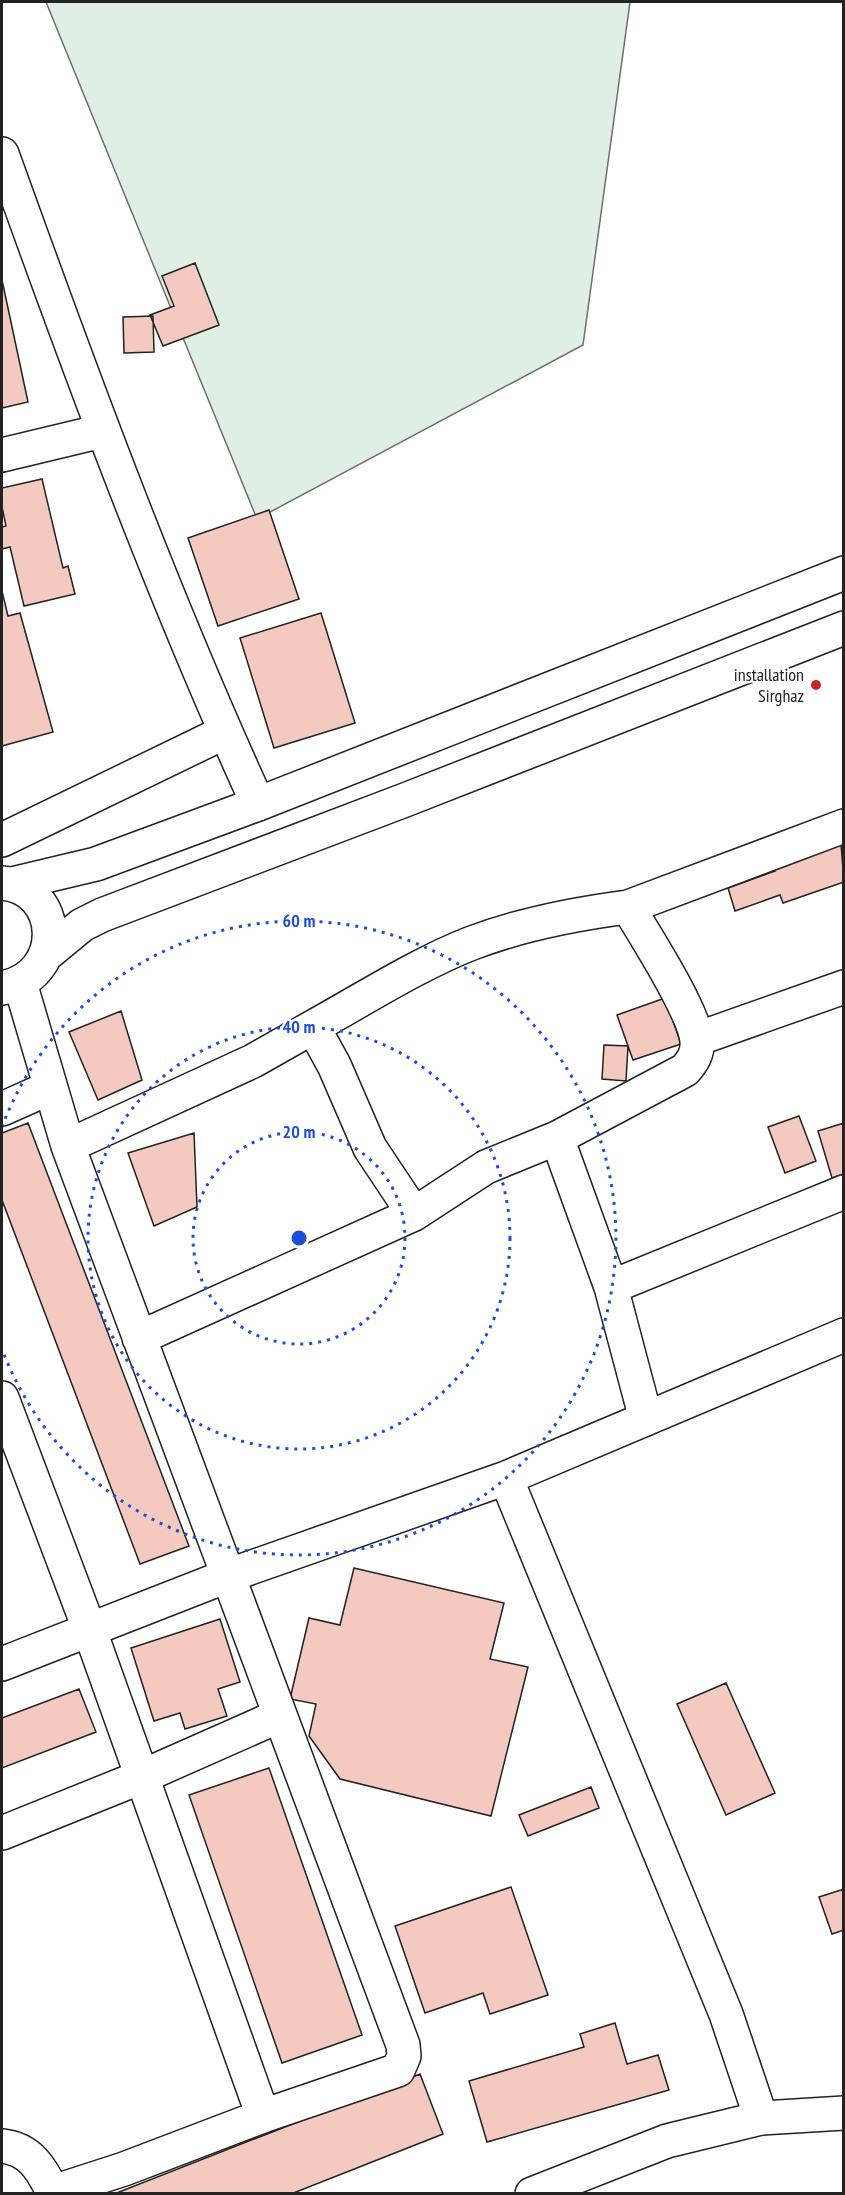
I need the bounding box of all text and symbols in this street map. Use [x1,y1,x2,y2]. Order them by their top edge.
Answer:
place label: installation Sirghaz [734,663,804,707]
marker: installation Sirghaz [809,678,823,692]
text: 60 m [283,909,315,932]
text: 40 m [283,1015,315,1038]
text: 20 m [283,1120,315,1143]
centre of rings [289,1228,309,1248]

